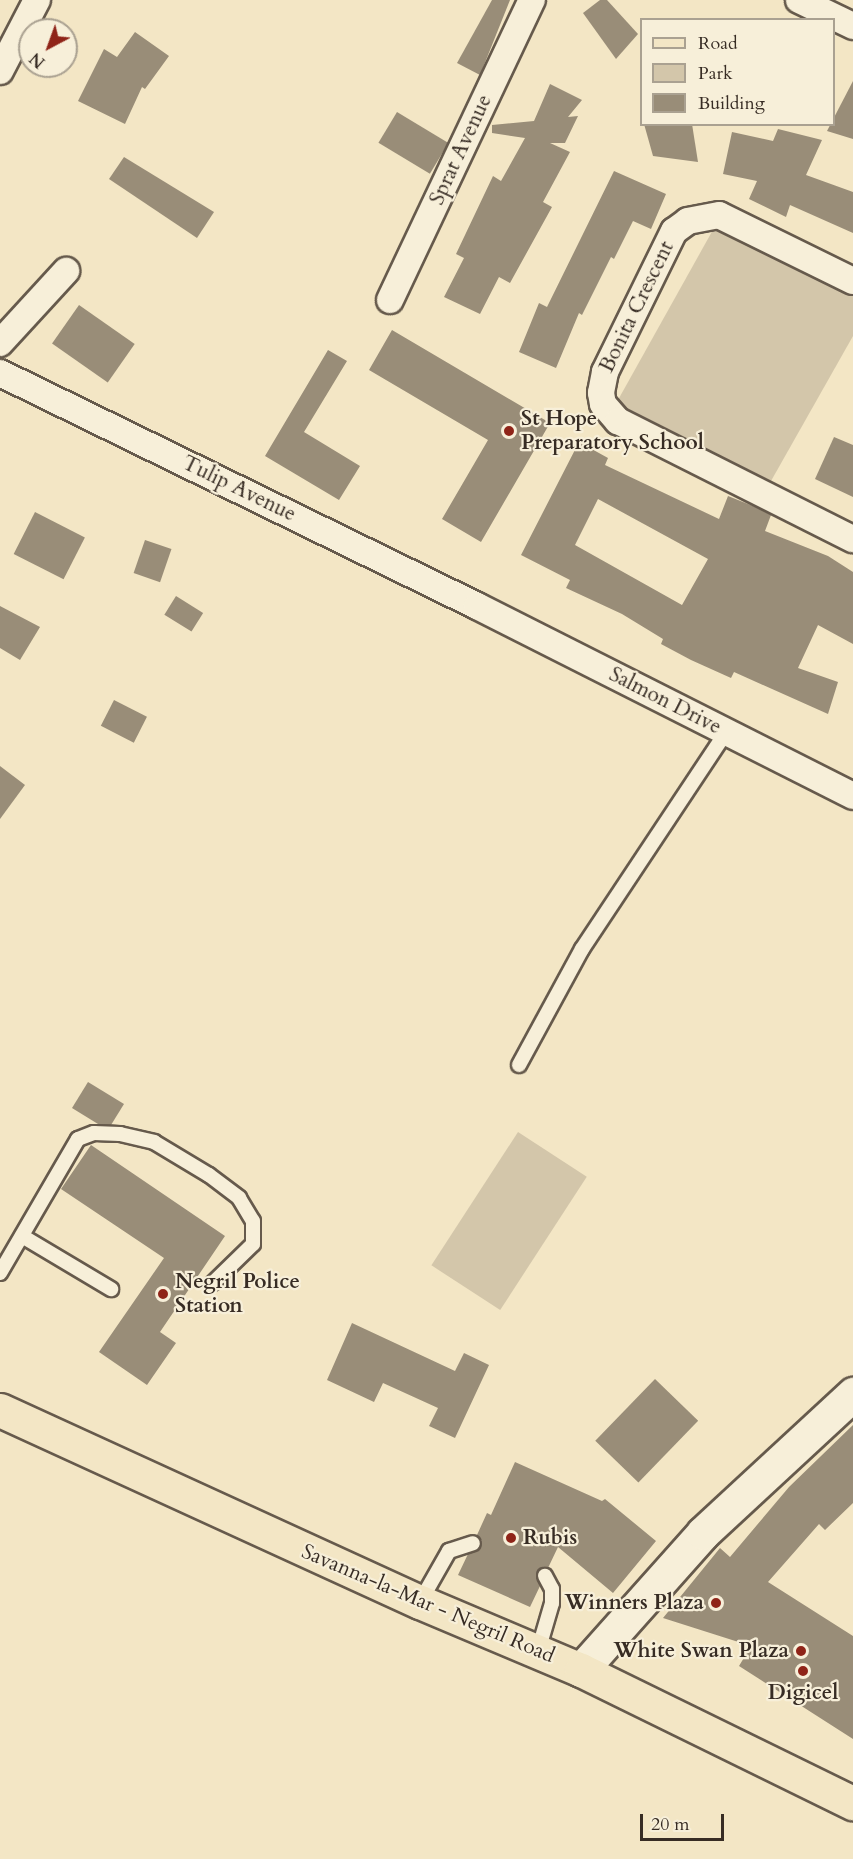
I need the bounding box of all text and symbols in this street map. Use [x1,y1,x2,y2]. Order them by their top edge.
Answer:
north arrow [18,18,78,78]
legend [640,18,835,126]
text: Road [698,31,738,56]
text: N [25,47,50,73]
text: Park [698,61,733,86]
street label: Sprat Avenue [424,91,498,209]
text: Building [698,91,765,116]
street label: Bonita Crescent [594,237,680,377]
place label: St Hope Preparatory School [521,406,704,456]
marker: St Hope Preparatory School [502,424,516,438]
street label: Tulip Avenue [178,451,300,527]
street label: Salmon Drive [605,662,725,740]
place label: Negril Police Station [175,1269,300,1319]
marker: Negril Police Station [156,1287,170,1301]
place label: Rubis [523,1525,577,1551]
marker: Rubis [504,1531,518,1545]
street label: Savanna-la-Mar - Negril Road [298,1539,558,1669]
place label: Winners Plaza [565,1590,704,1616]
marker: Winners Plaza [709,1596,723,1610]
place label: White Swan Plaza [613,1638,789,1664]
marker: White Swan Plaza [794,1644,808,1658]
marker: Digicel [796,1664,810,1678]
place label: Digicel [768,1680,838,1706]
scale bar [643,1802,727,1840]
text: 20 m [651,1812,690,1837]

